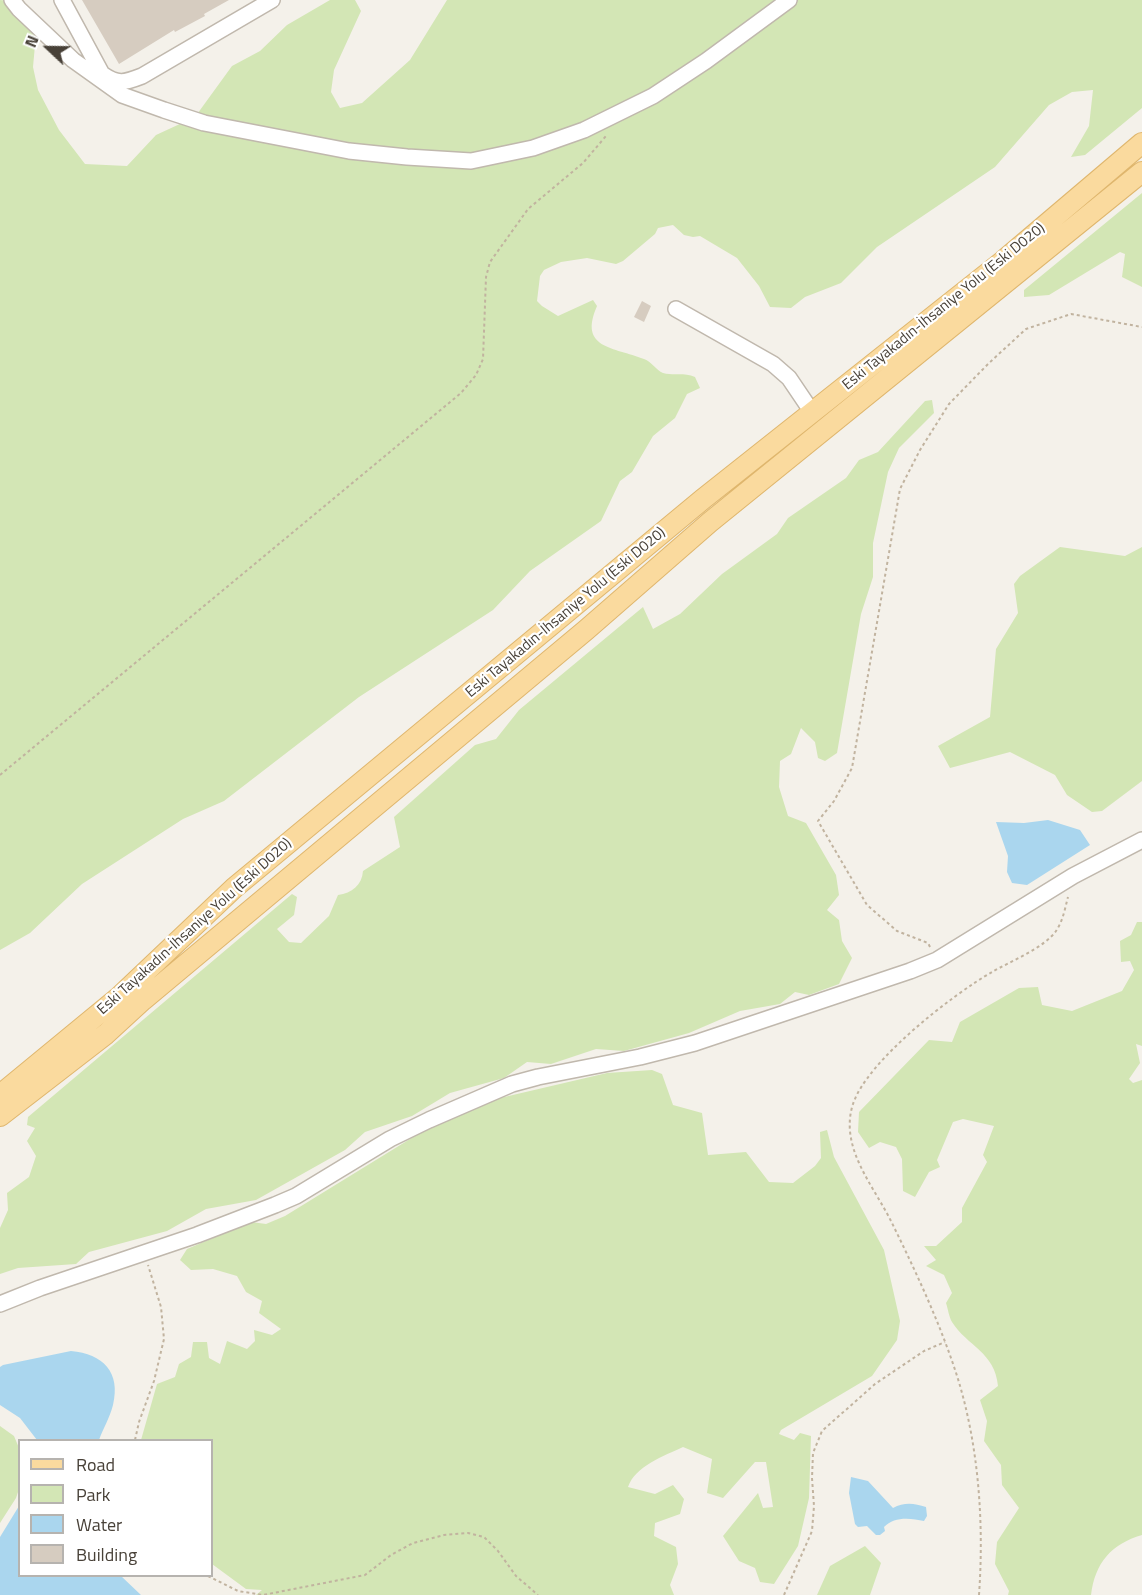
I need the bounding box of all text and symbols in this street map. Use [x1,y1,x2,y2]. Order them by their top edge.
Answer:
north arrow [18,18,78,78]
text: N [18,32,45,51]
street label: Eski Tayakadın-İhsaniye Yolu (Eski D020) [839,220,1049,394]
street label: Eski Tayakadın-İhsaniye Yolu (Eski D020) [462,524,670,702]
street label: Eski Tayakadın-İhsaniye Yolu (Eski D020) [94,835,296,1019]
legend [18,1439,213,1577]
text: Road [76,1451,115,1478]
text: Park [76,1481,110,1508]
text: Water [76,1511,122,1538]
text: Building [76,1541,137,1568]

